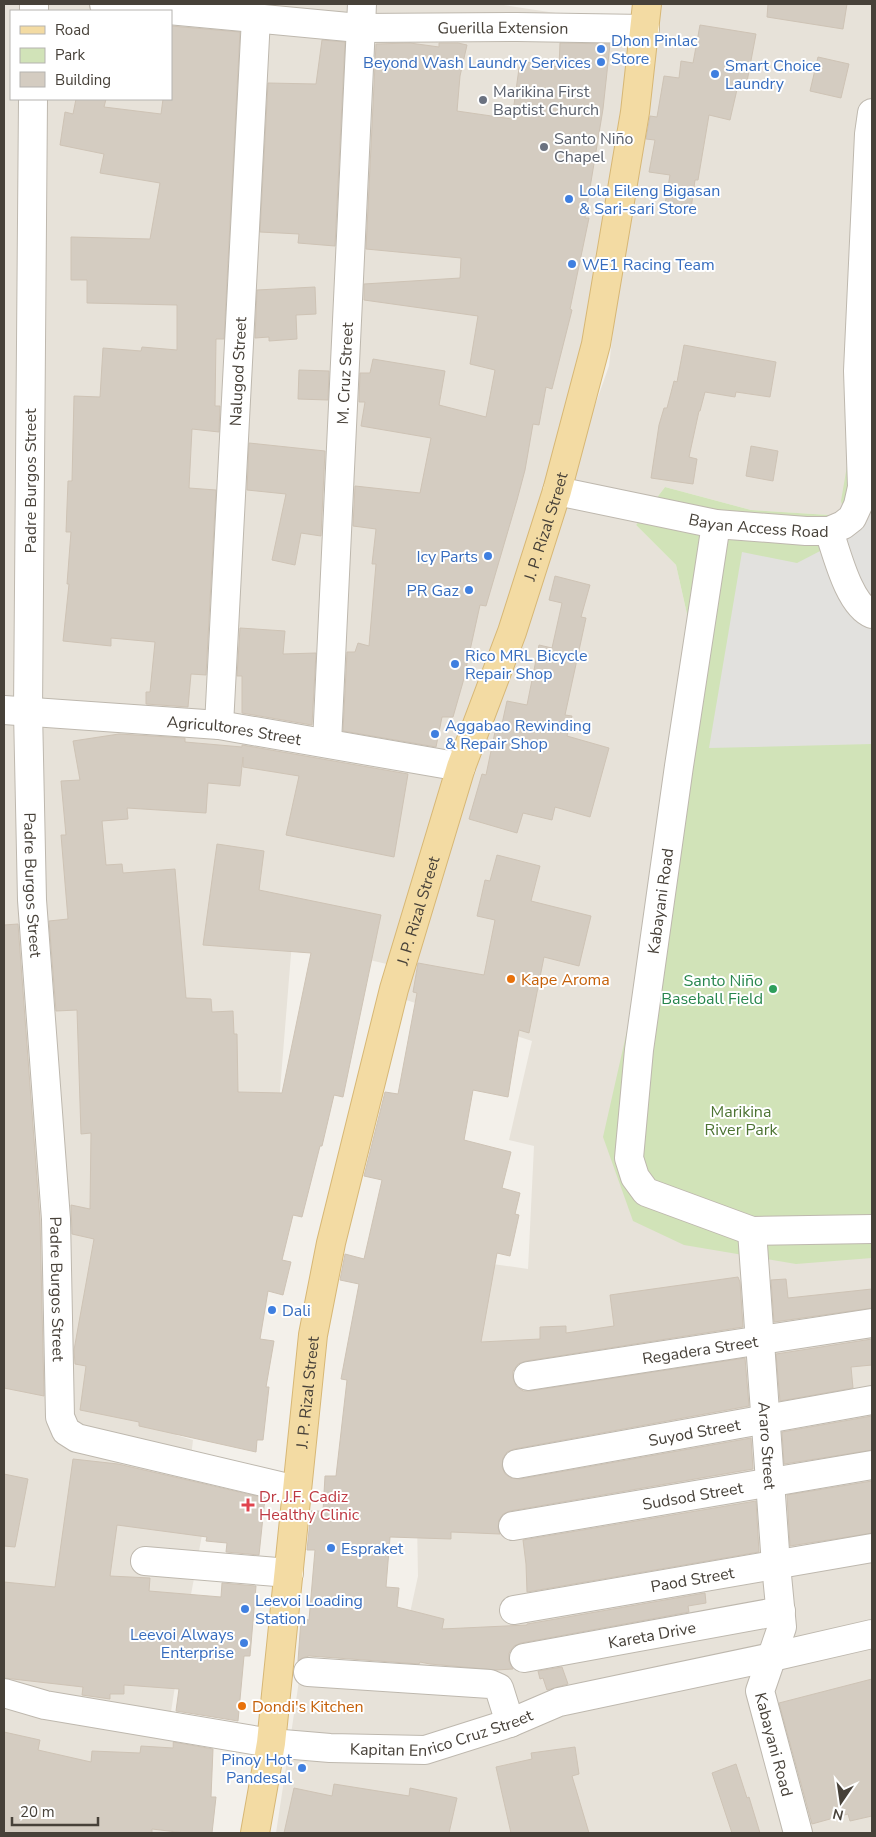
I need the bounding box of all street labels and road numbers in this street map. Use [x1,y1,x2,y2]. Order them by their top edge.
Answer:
street label: Guerilla Extension [437,17,569,40]
street label: Nalugod Street [225,316,252,427]
street label: M. Cruz Street [332,321,359,425]
street label: Padre Burgos Street [20,408,42,553]
street label: J. P. Rizal Street [519,470,574,585]
street label: Bayan Access Road [687,509,829,543]
street label: Agricultores Street [166,711,303,751]
street label: Padre Burgos Street [18,812,46,959]
street label: Kabayani Road [643,847,679,956]
street label: J. P. Rizal Street [392,853,446,969]
street label: Padre Burgos Street [44,1216,69,1362]
street label: Regadera Street [641,1331,760,1370]
street label: J. P. Rizal Street [291,1335,325,1451]
street label: Araro Street [752,1401,781,1491]
street label: Suyod Street [647,1414,742,1452]
street label: Sudsod Street [641,1477,745,1516]
street label: Paod Street [649,1562,736,1598]
street label: Kareta Drive [606,1617,698,1654]
street label: Kabayani Road [749,1690,798,1799]
street label: Kapitan Enrico Cruz Street [350,1704,537,1762]

